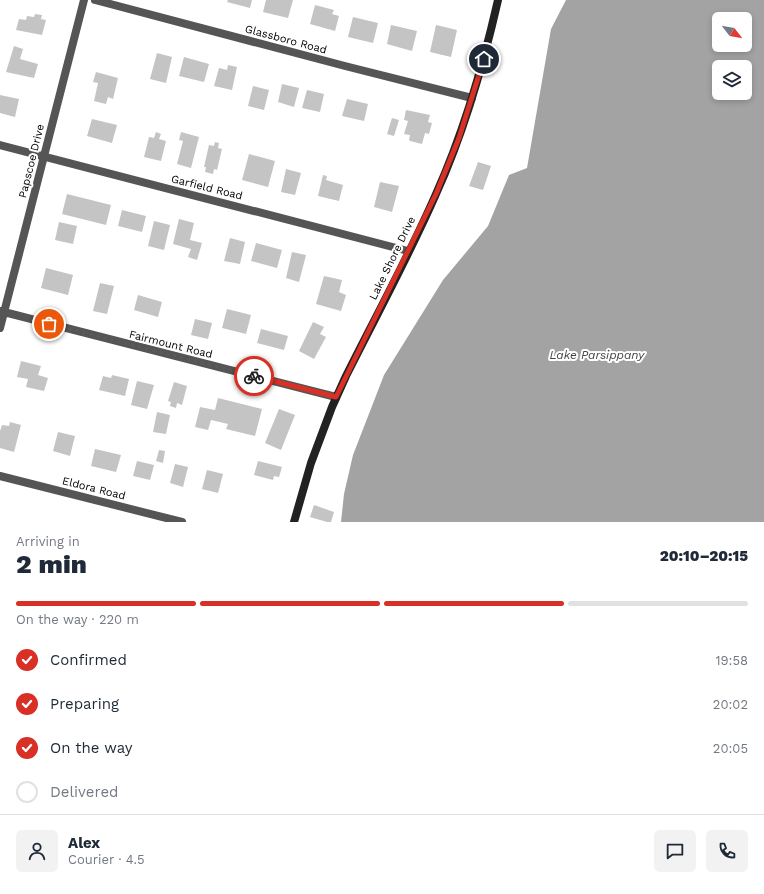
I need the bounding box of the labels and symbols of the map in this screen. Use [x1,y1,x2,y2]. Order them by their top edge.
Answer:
north arrow [712,12,752,52]
street label: Glassboro Road [244,22,328,57]
pin [467,42,501,76]
street label: Papscoe Drive [16,123,47,199]
street label: Garfield Road [170,172,244,203]
street label: Lake Shore Drive [367,214,418,302]
pin [32,307,66,341]
street label: Fairmount Road [128,328,214,361]
water label: Lake Parsippany [550,348,645,362]
courier [234,356,274,396]
street label: Eldora Road [61,474,127,503]

